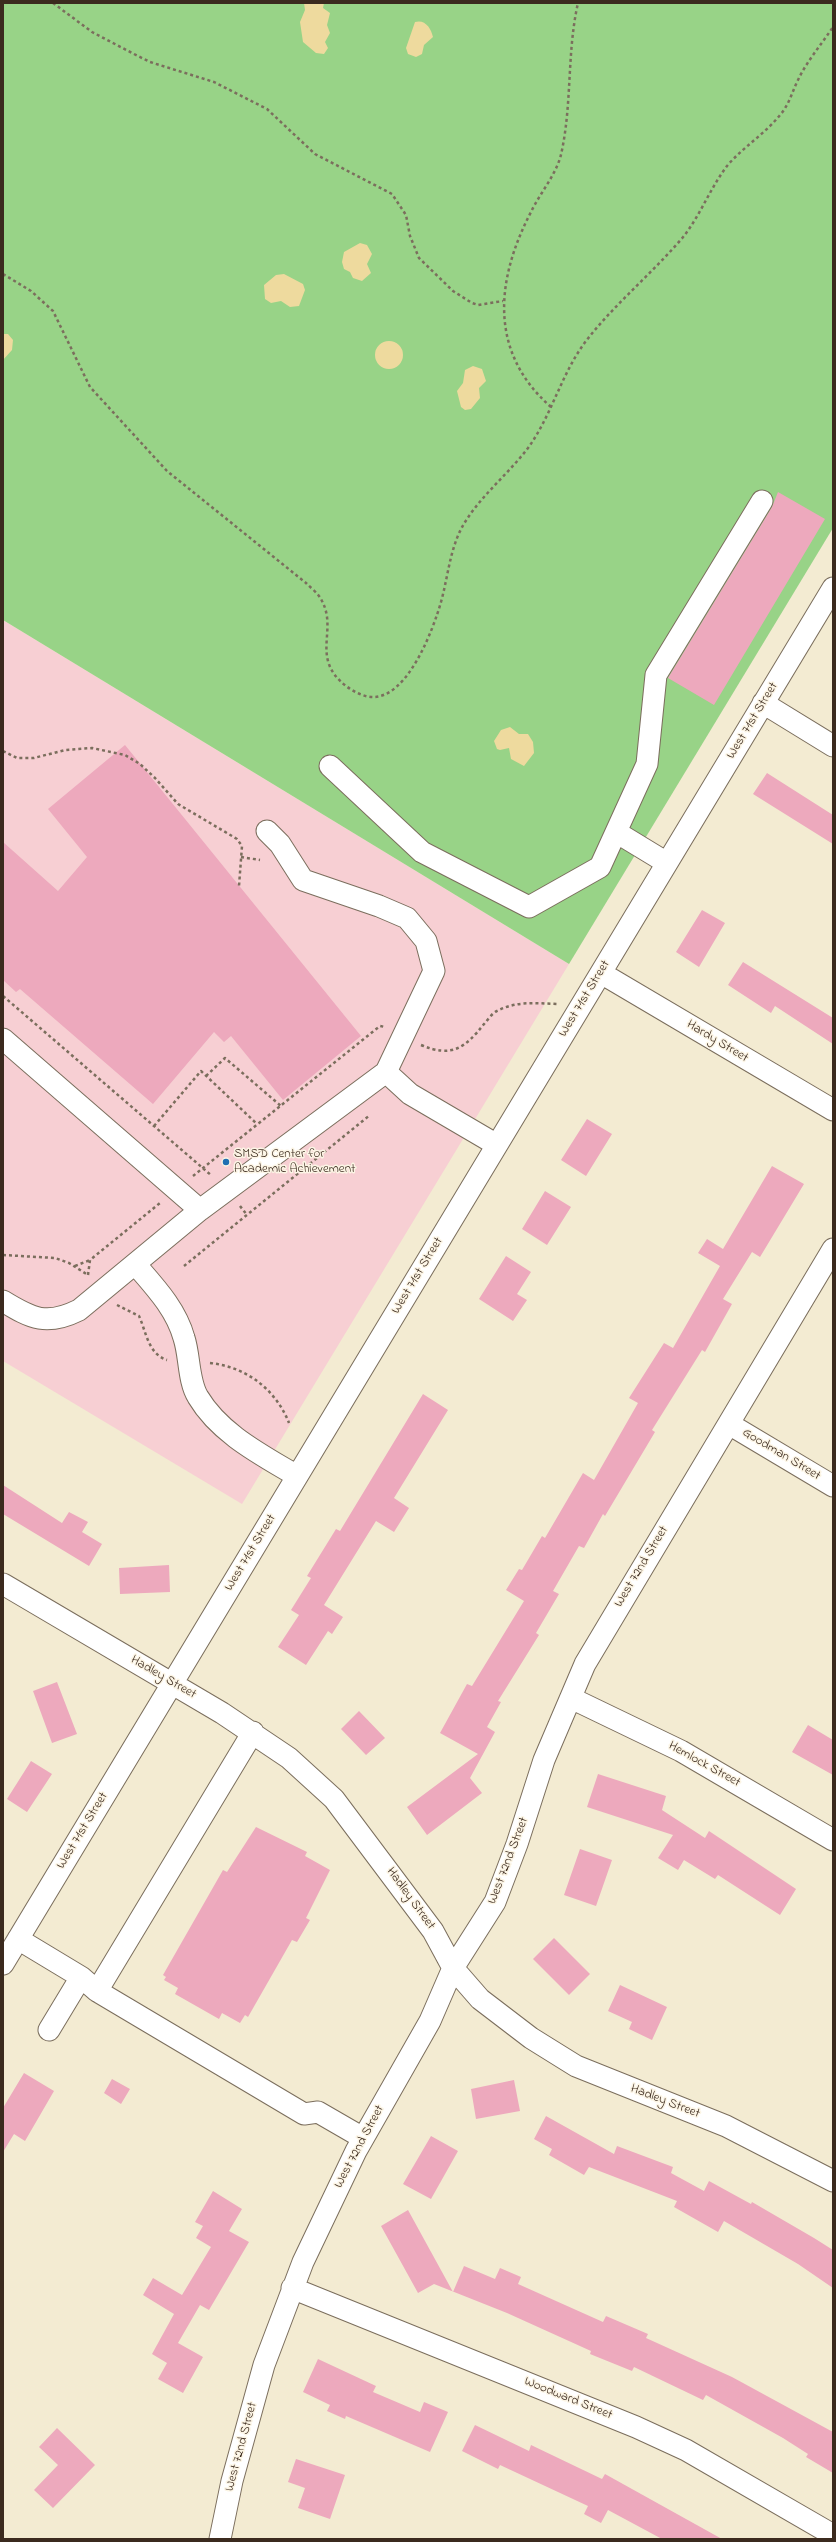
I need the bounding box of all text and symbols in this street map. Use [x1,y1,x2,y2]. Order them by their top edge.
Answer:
street label: West 71st Street [724,680,782,762]
street label: West 71st Street [556,958,614,1040]
street label: Hardy Street [683,1018,751,1066]
place label: SMSD Center for Academic Achievement [234,1147,355,1178]
marker: SMSD Center for Academic Achievement [221,1157,231,1167]
street label: West 71st Street [389,1235,447,1317]
street label: Goodman Street [739,1426,823,1484]
street label: West 71st Street [222,1512,280,1594]
street label: West 72nd Street [612,1524,672,1610]
street label: Hadley Street [127,1653,199,1703]
street label: Hemlock Street [665,1739,743,1791]
street label: West 71st Street [54,1790,112,1872]
street label: West 72nd Street [485,1815,533,1907]
street label: Hadley Street [382,1865,438,1933]
street label: Hadley Street [628,2082,702,2122]
street label: West 72nd Street [332,2103,388,2191]
street label: Woodward Street [522,2374,614,2424]
street label: West 72nd Street [223,2401,261,2493]

